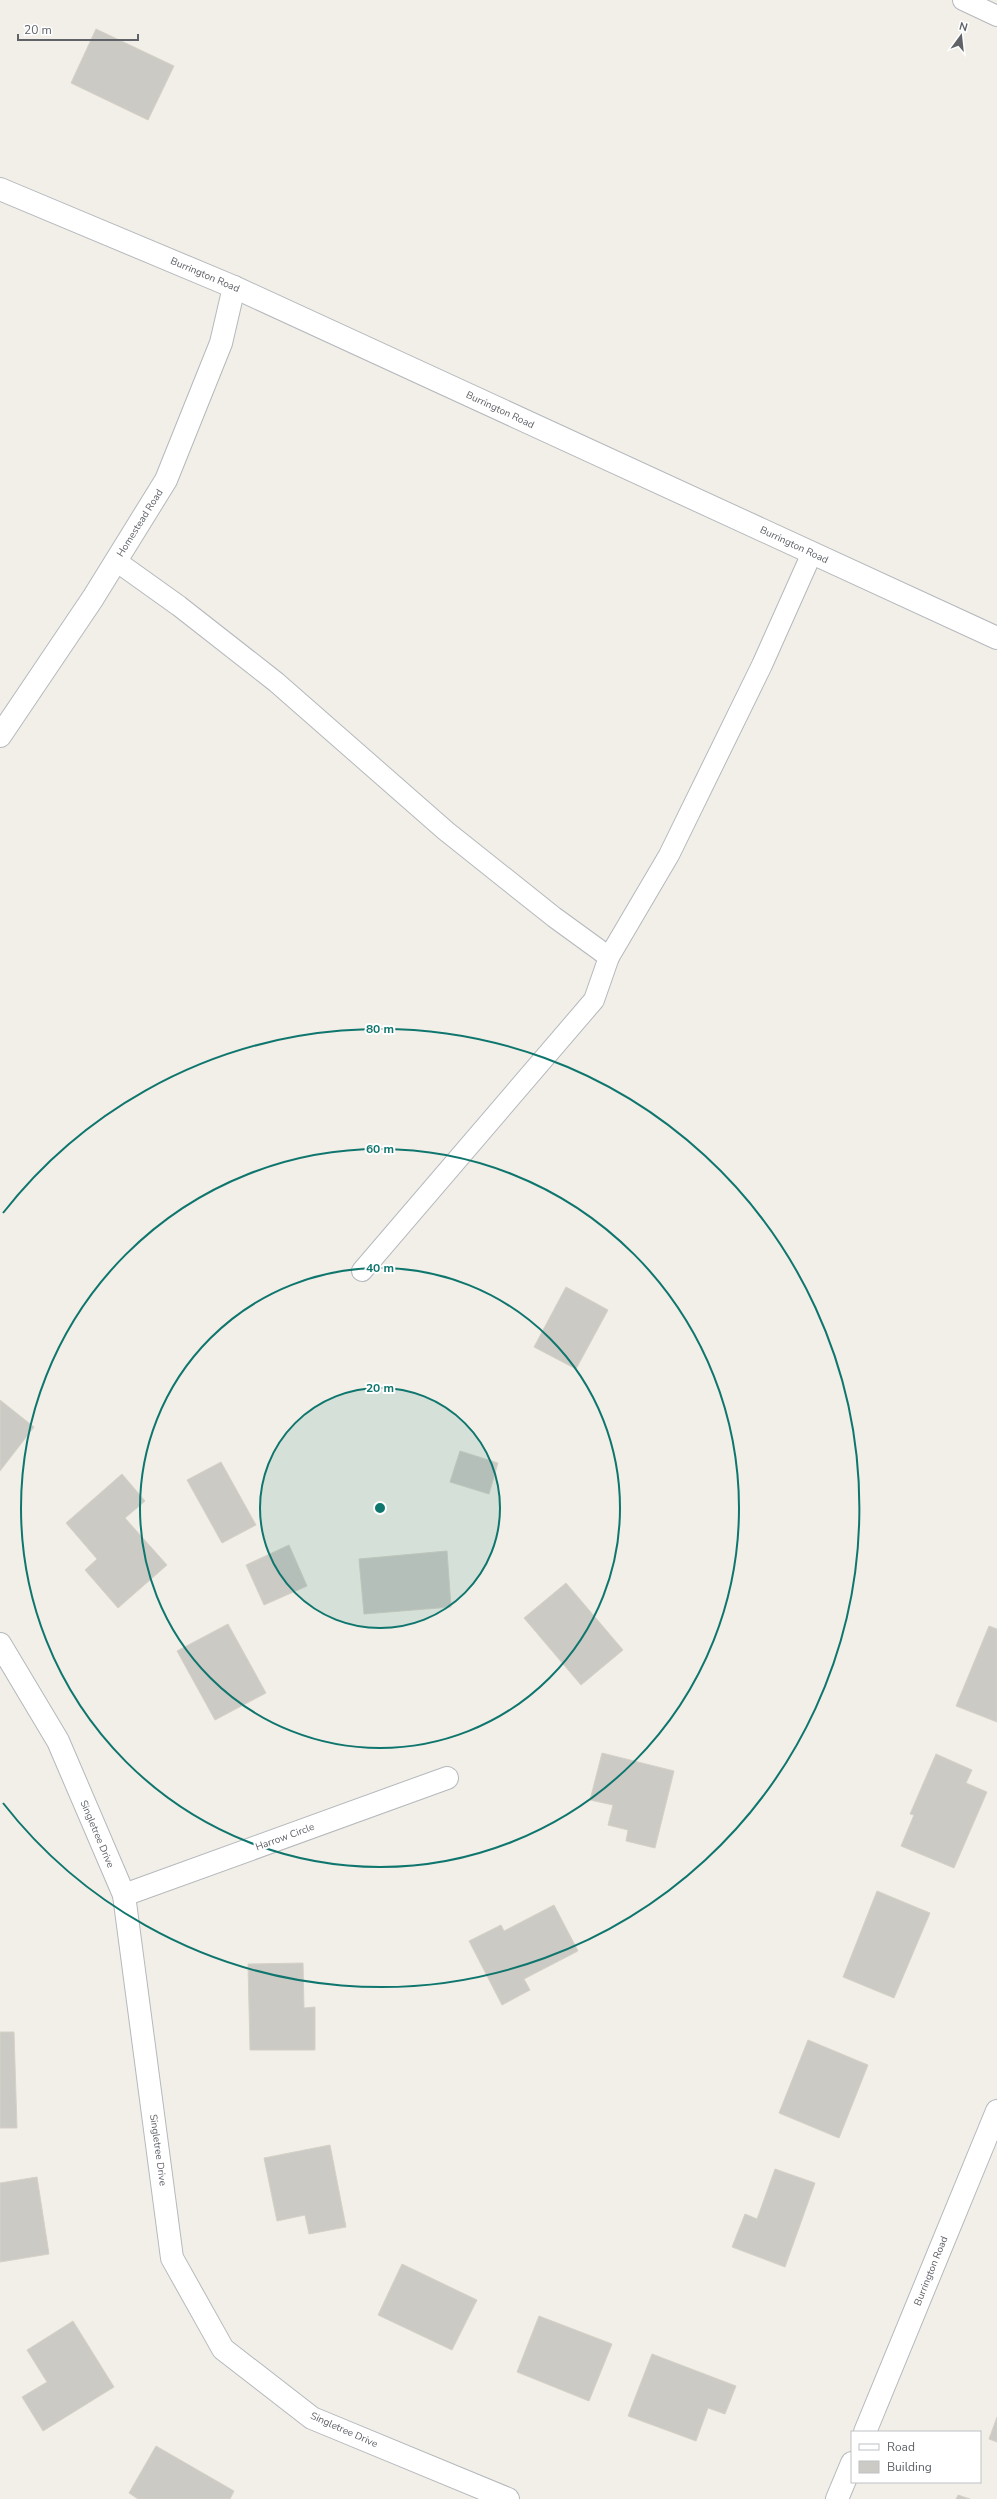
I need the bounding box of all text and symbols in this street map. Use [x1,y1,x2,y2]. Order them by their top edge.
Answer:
scale bar [18,16,138,42]
north arrow [941,16,981,56]
text: N [958,19,969,35]
text: 20 m [24,22,52,38]
street label: Burrington Road [168,254,242,296]
street label: Burrington Road [464,388,537,432]
street label: Homestead Road [114,486,167,560]
street label: Burrington Road [758,523,831,567]
text: 80 m [366,1021,394,1037]
text: 60 m [366,1141,394,1157]
text: 40 m [366,1260,394,1276]
text: 20 m [366,1380,394,1396]
centre of rings [373,1501,387,1515]
street label: Singletree Drive [76,1798,118,1870]
street label: Harrow Circle [254,1820,316,1854]
street label: Singletree Drive [146,2113,170,2187]
street label: Burrington Road [911,2234,951,2308]
street label: Singletree Drive [308,2409,380,2451]
legend [851,2431,981,2483]
text: Road [887,2439,915,2455]
text: Building [887,2459,932,2475]

